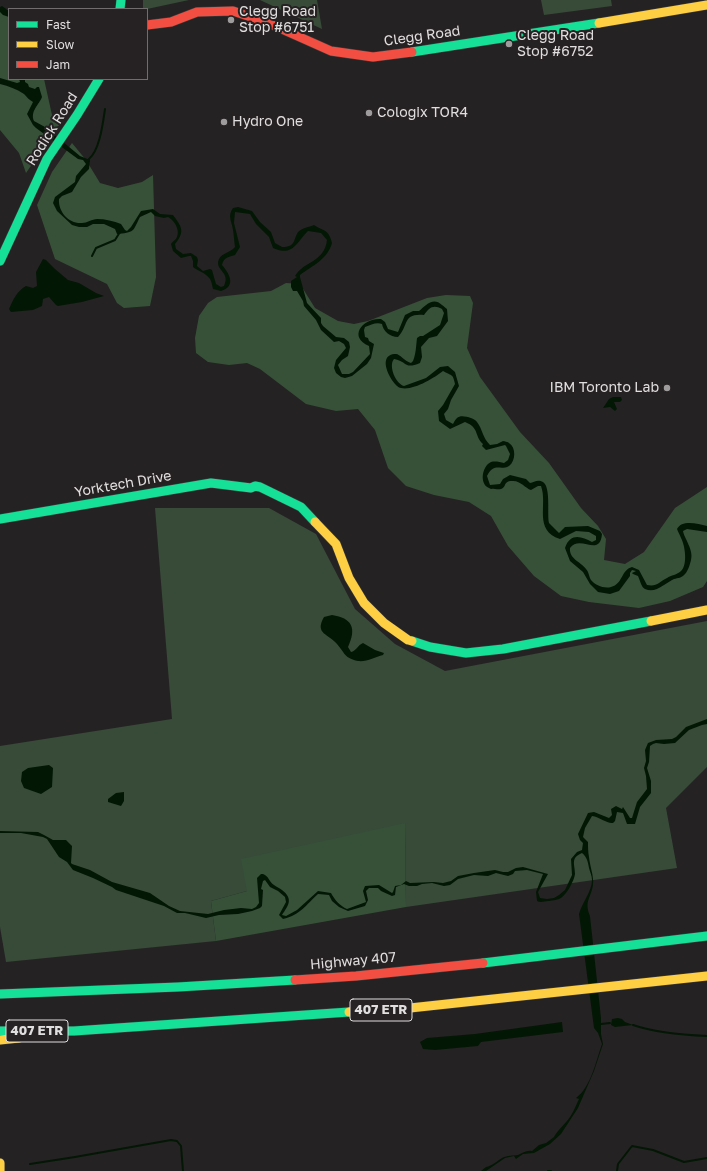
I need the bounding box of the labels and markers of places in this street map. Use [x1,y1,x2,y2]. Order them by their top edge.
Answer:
place label: Clegg Road Stop #6751 [239,4,316,36]
marker: Clegg Road Stop #6751 [226,15,236,25]
place label: Clegg Road Stop #6752 [517,28,594,60]
marker: Clegg Road Stop #6752 [504,39,514,49]
place label: Cologix TOR4 [377,105,468,121]
marker: Cologix TOR4 [364,108,374,118]
place label: Hydro One [232,114,303,130]
marker: Hydro One [219,117,229,127]
place label: IBM Toronto Lab [550,380,659,396]
marker: IBM Toronto Lab [662,383,672,393]

